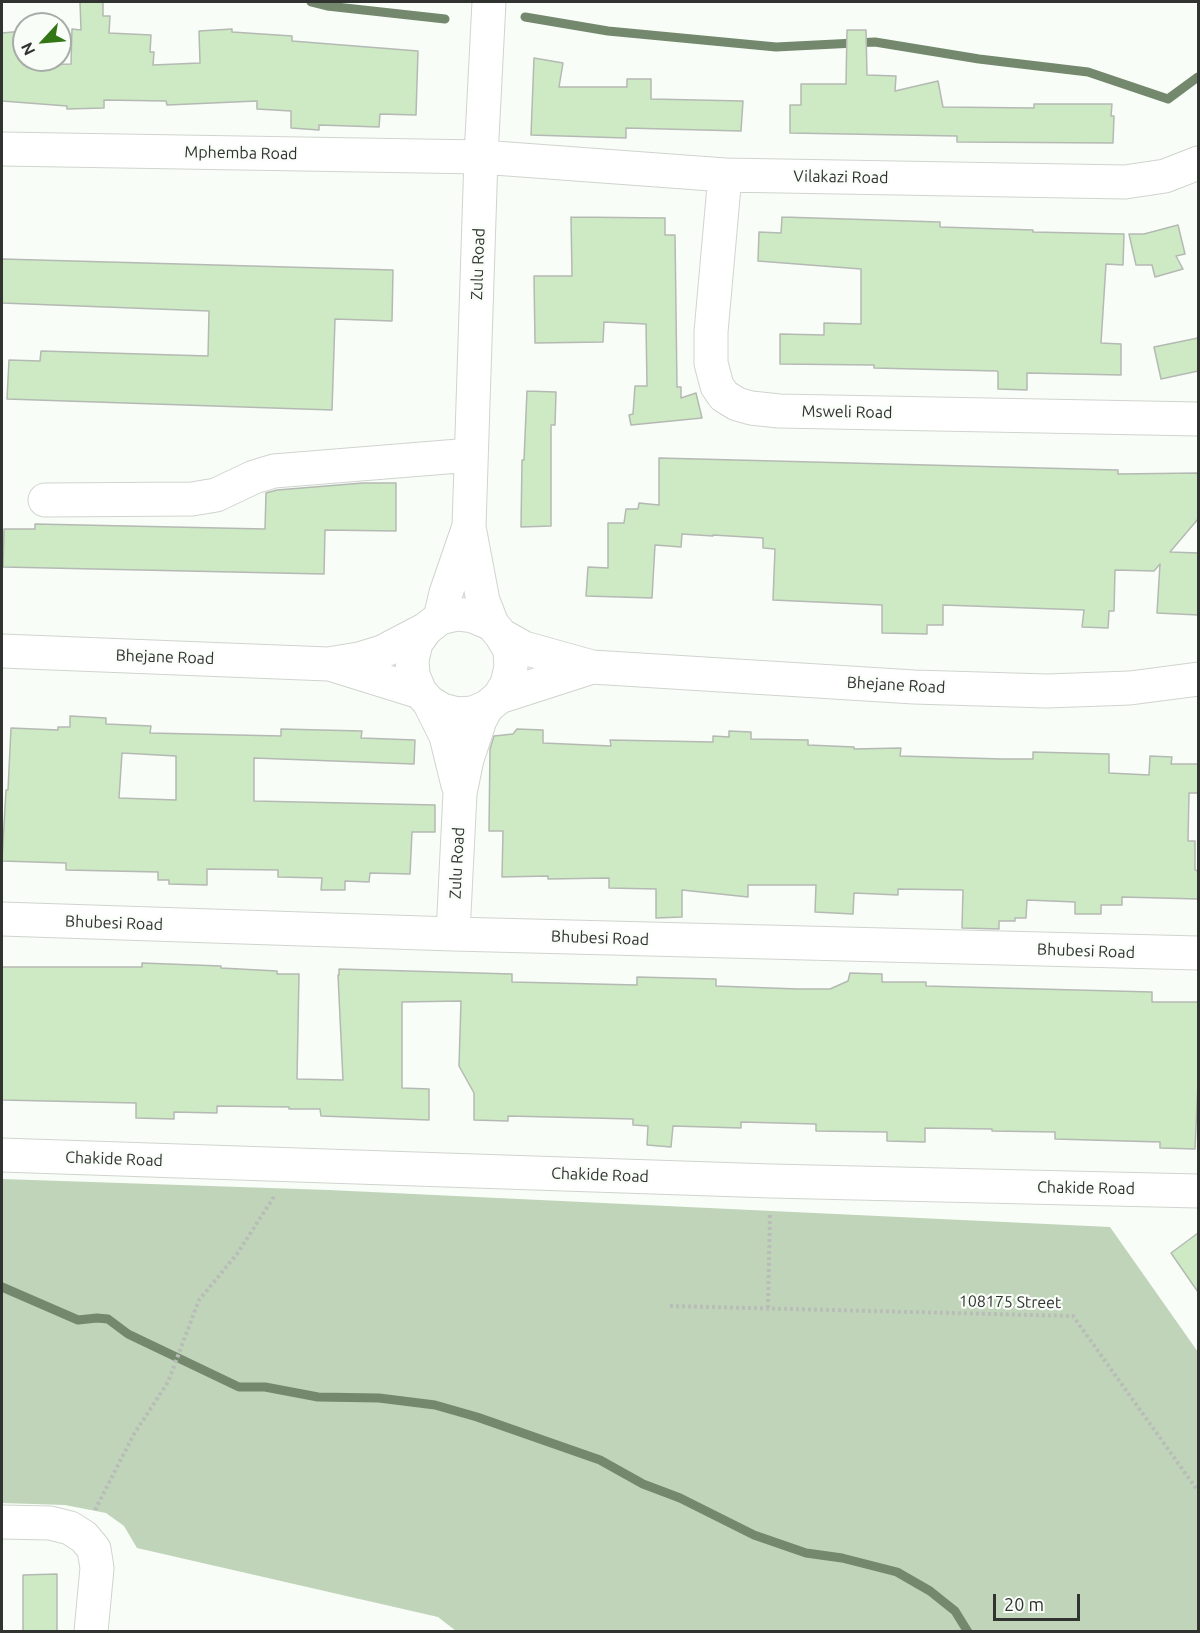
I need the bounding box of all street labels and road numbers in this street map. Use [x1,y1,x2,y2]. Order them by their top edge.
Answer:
street label: Mphemba Road [184,142,298,164]
street label: Vilakazi Road [793,167,889,187]
street label: Zulu Road [467,228,489,300]
street label: Msweli Road [801,402,893,422]
street label: Bhejane Road [115,646,215,668]
street label: Bhejane Road [846,673,946,697]
street label: Zulu Road [446,827,468,899]
street label: Bhubesi Road [65,912,163,934]
street label: Bhubesi Road [551,927,649,949]
street label: Bhubesi Road [1037,940,1135,962]
street label: Chakide Road [65,1148,163,1170]
street label: Chakide Road [551,1164,649,1186]
street label: Chakide Road [1037,1178,1135,1198]
street label: 108175 Street [959,1292,1061,1312]

